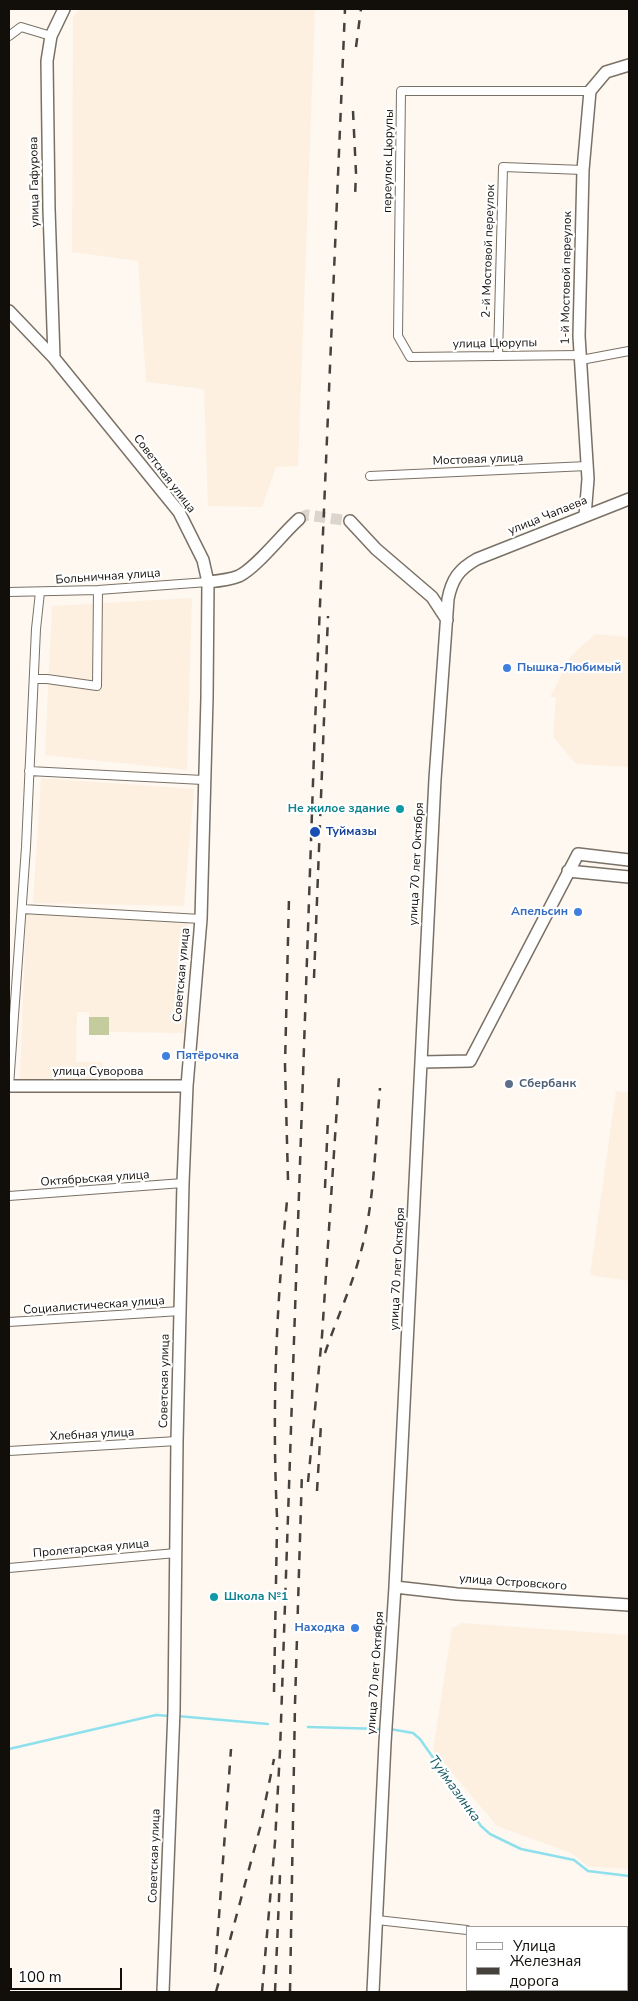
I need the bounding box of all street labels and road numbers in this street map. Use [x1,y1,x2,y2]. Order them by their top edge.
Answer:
street label: переулок Цюрупы [381,109,397,213]
street label: улица Гафурова [27,137,43,227]
street label: 2-й Мостовой переулок [479,184,499,318]
street label: 1-й Мостовой переулок [559,211,575,345]
street label: улица Цюрупы [453,336,537,352]
street label: Советская улица [130,432,198,516]
street label: Мостовая улица [432,451,524,469]
street label: улица Чапаева [506,494,590,538]
street label: Больничная улица [55,566,161,588]
street label: улица 70 лет Октября [407,802,427,926]
street label: Советская улица [171,927,193,1023]
street label: улица Суворова [52,1065,144,1079]
street label: Октябрьская улица [40,1168,150,1190]
street label: улица 70 лет Октября [388,1207,408,1331]
street label: Социалистическая улица [23,1294,165,1318]
street label: Советская улица [157,1334,173,1428]
street label: Хлебная улица [49,1426,135,1444]
street label: Пролетарская улица [32,1537,150,1561]
street label: улица Островского [459,1572,567,1594]
street label: улица 70 лет Октября [365,1611,387,1735]
street label: Советская улица [146,1808,164,1904]

